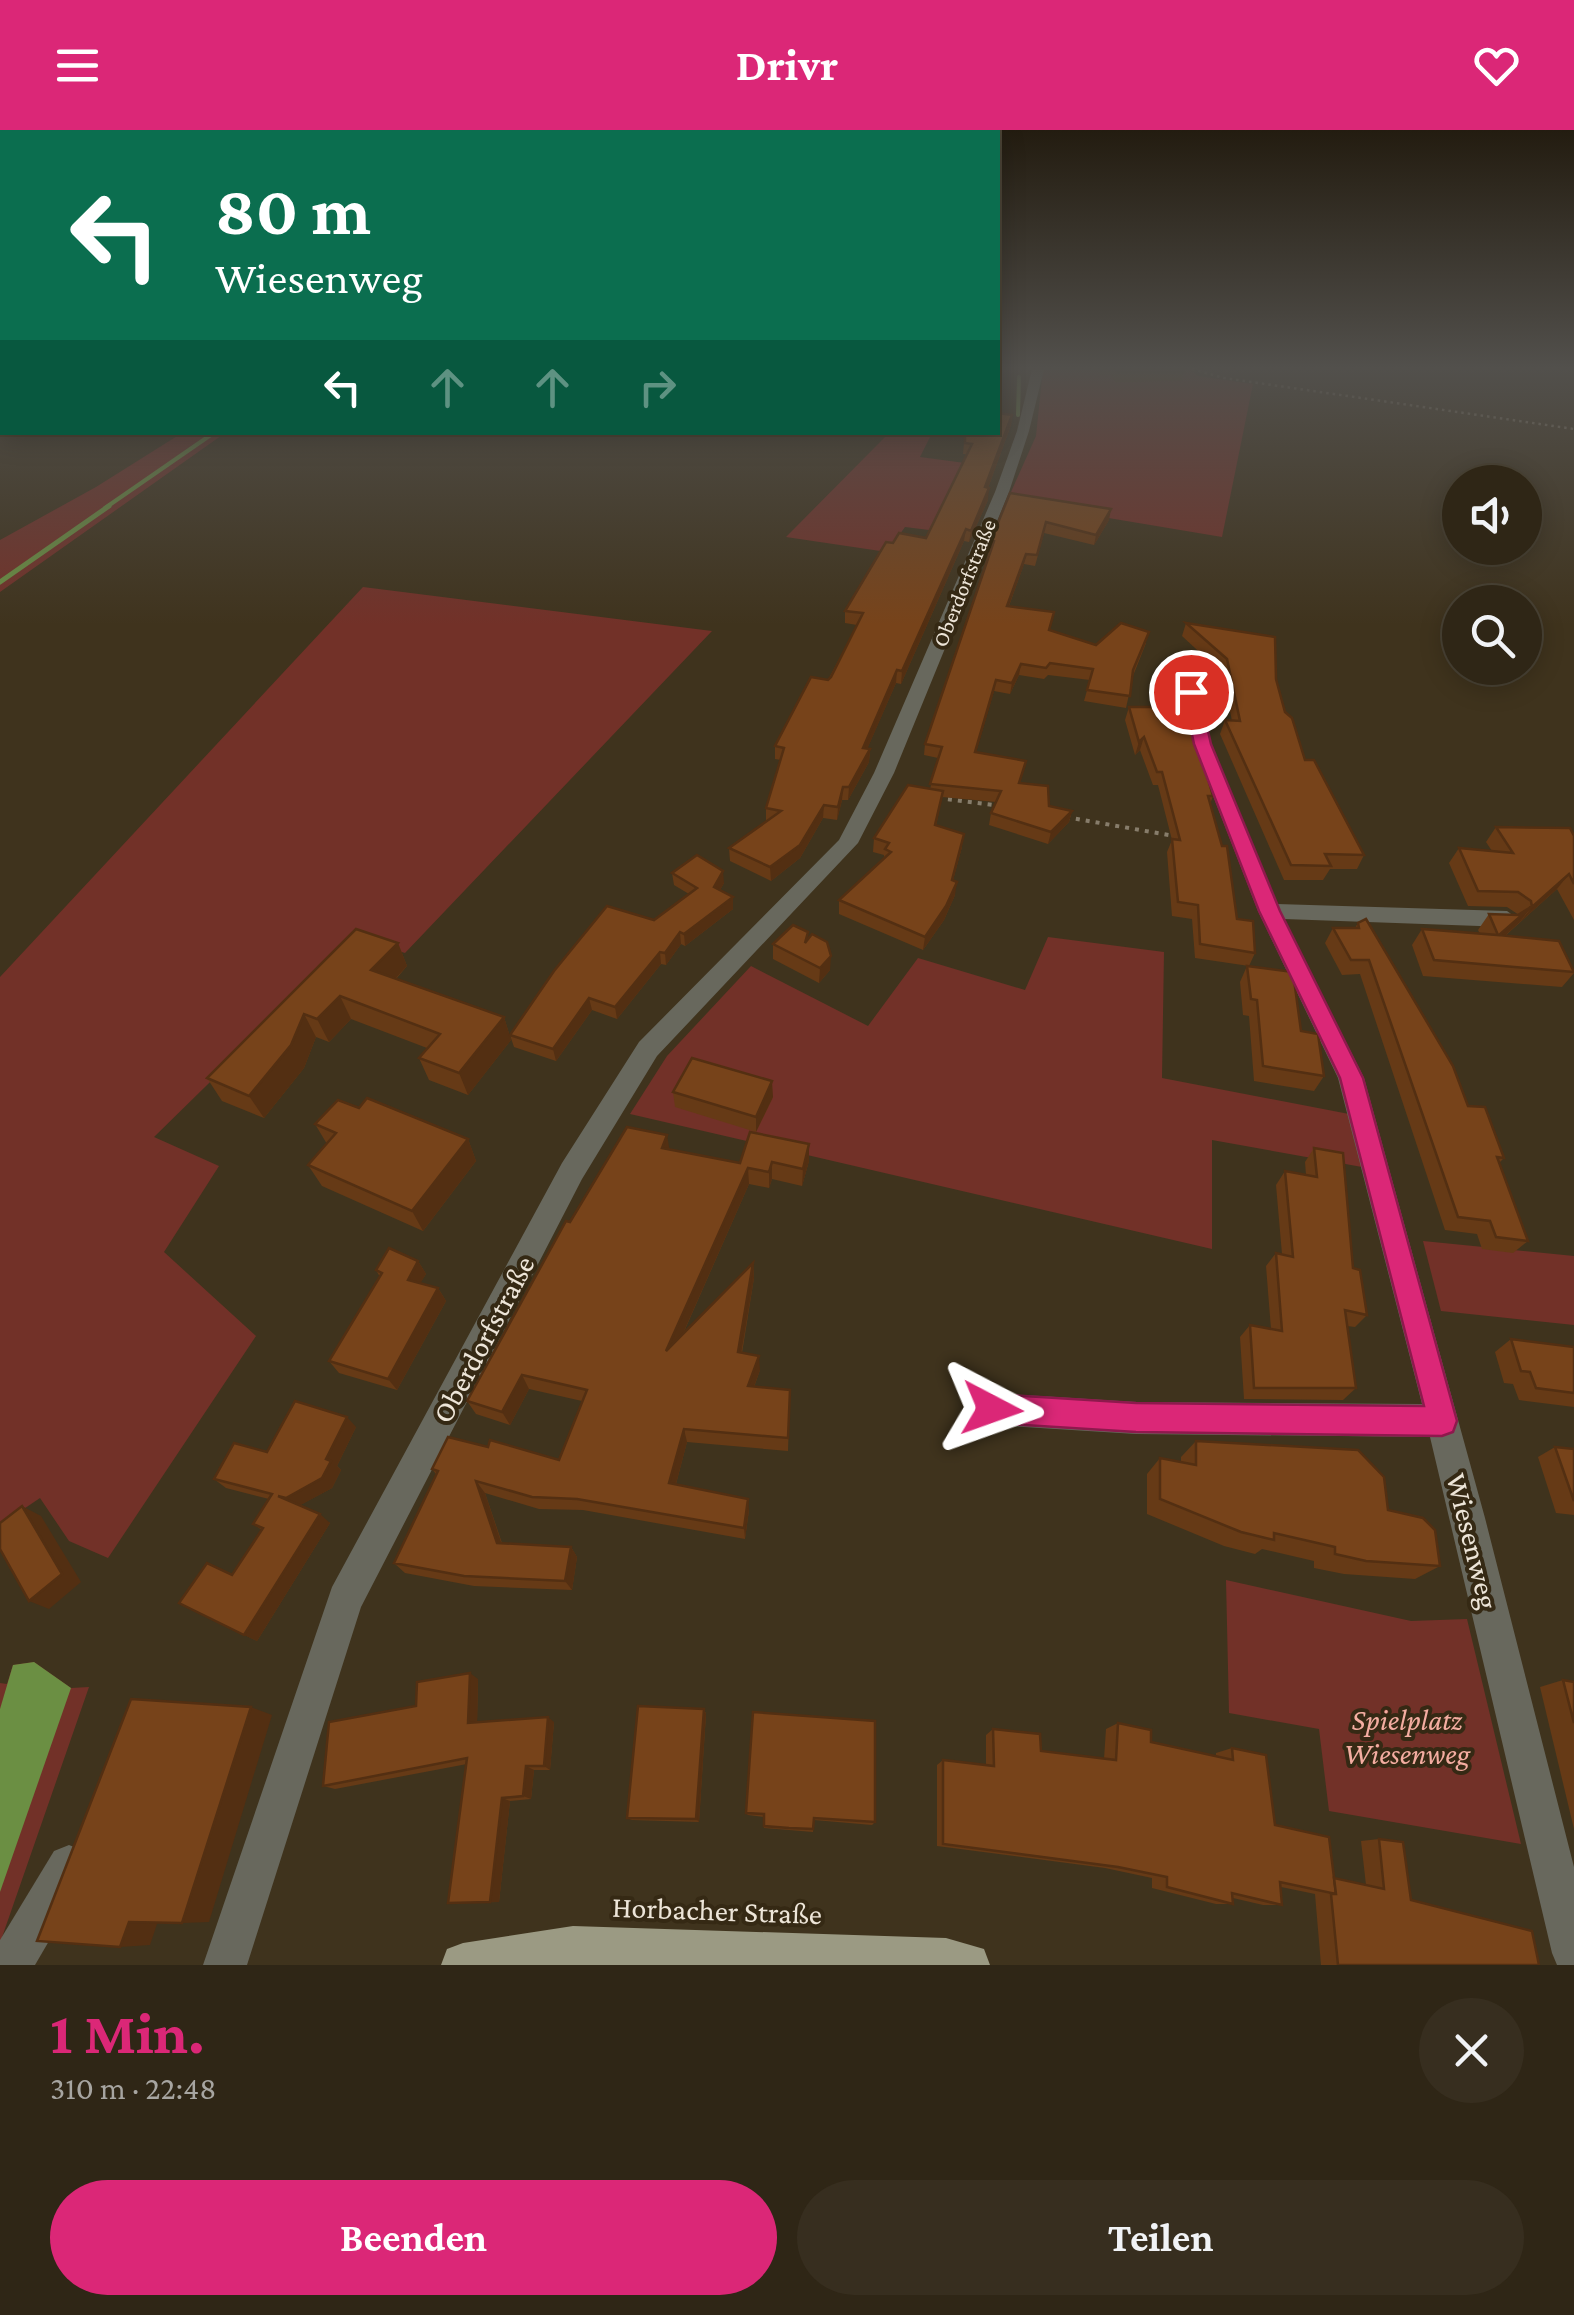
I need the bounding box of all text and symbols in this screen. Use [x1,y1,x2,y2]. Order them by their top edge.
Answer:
icon: menu [50,38,105,93]
icon: heart [1469,38,1524,93]
text: Drivr [736,40,838,90]
icon: left [50,170,180,300]
text: 80 m [215,171,371,249]
text: Wiesenweg [215,253,423,303]
icon: left [315,360,370,415]
icon: ahead [420,360,475,415]
icon: ahead [525,360,580,415]
icon: right [630,360,685,415]
map controls [1442,465,1542,685]
button: sound [1442,465,1542,565]
street label: Oberdorfstraße [927,516,1001,650]
button: search [1442,585,1542,685]
pin [1149,650,1234,735]
icon: arrive [1164,665,1219,720]
street label: Oberdorfstraße [425,1250,541,1428]
position arrow [940,1357,1044,1461]
street label: Wiesenweg [1439,1470,1506,1612]
park label: Spielplatz Wiesenweg [1344,1703,1471,1771]
street label: Horbacher Straße [611,1890,823,1930]
button: close [1419,1998,1524,2103]
text: 1 Min. [50,1999,205,2066]
text: 310 m · 22:48 [50,2070,217,2106]
button: Beenden [50,2180,777,2295]
button: Teilen [797,2180,1524,2295]

